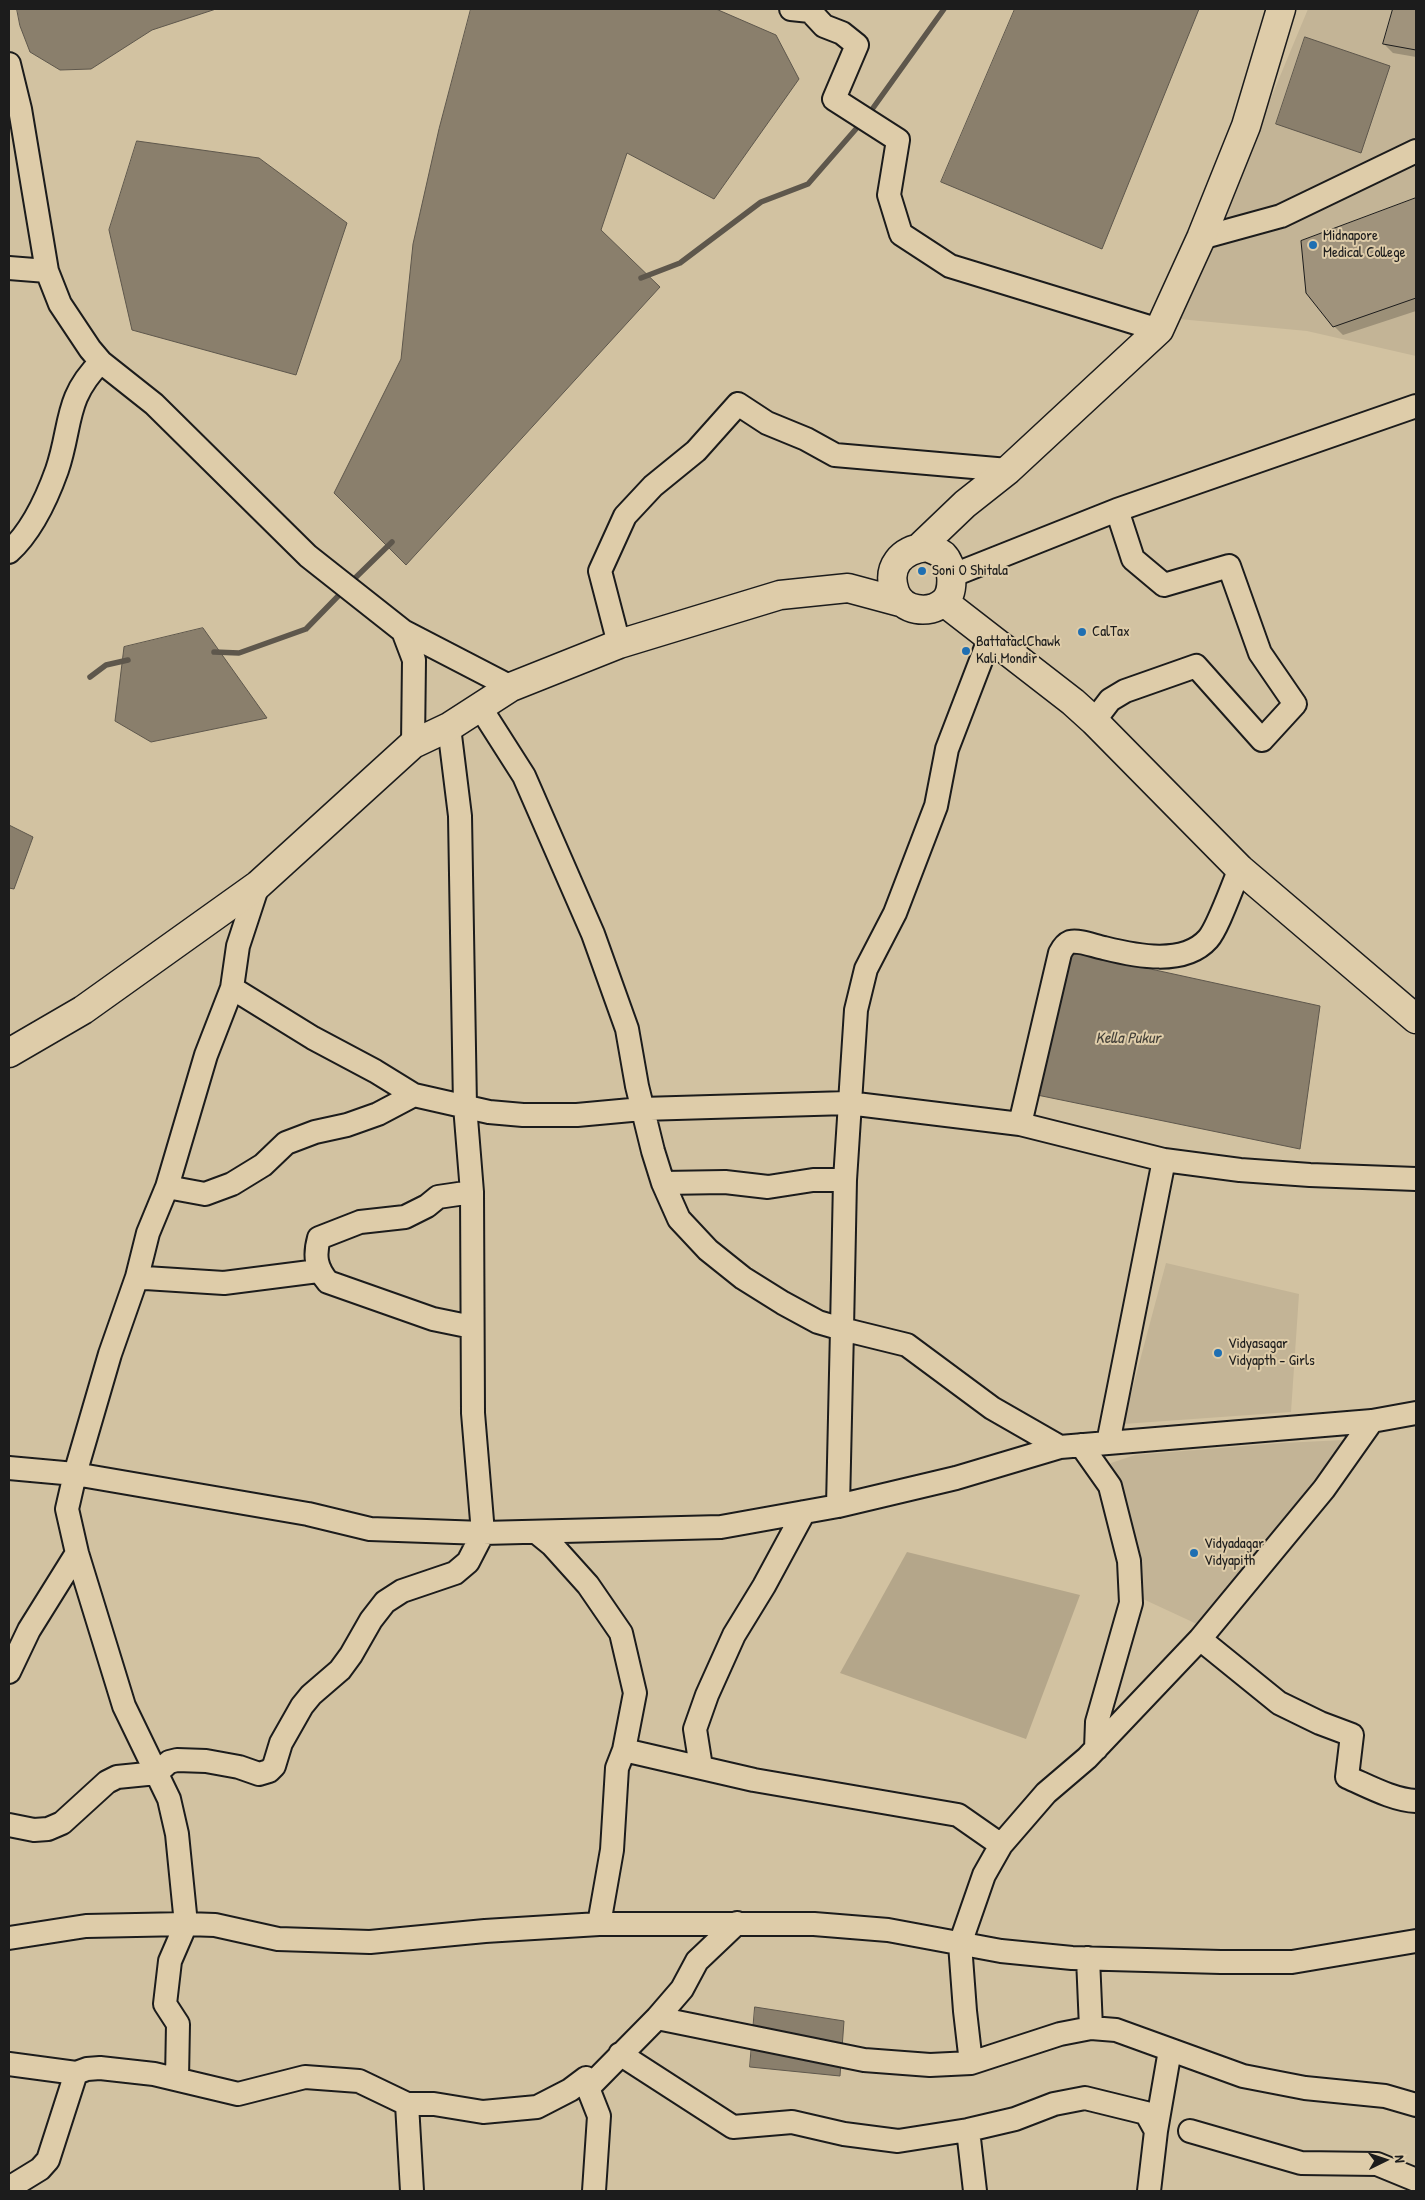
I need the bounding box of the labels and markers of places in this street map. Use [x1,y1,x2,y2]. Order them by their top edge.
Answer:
place label: Midnapore Medical College [1323,227,1406,262]
marker: Midnapore Medical College [1307,239,1319,251]
place label: Soni O Shitala [932,562,1008,580]
marker: Soni O Shitala [916,565,928,577]
place label: CalTax [1092,623,1130,641]
marker: CalTax [1076,626,1088,638]
place label: BattataclChawk Kali Mondir [976,633,1060,668]
marker: BattataclChawk Kali Mondir [960,645,972,657]
place label: Vidyasagar Vidyapth - Girls [1228,1335,1315,1370]
marker: Vidyasagar Vidyapth - Girls [1212,1347,1224,1359]
place label: Vidyadagar Vidyapith [1204,1535,1264,1570]
marker: Vidyadagar Vidyapith [1188,1547,1200,1559]

